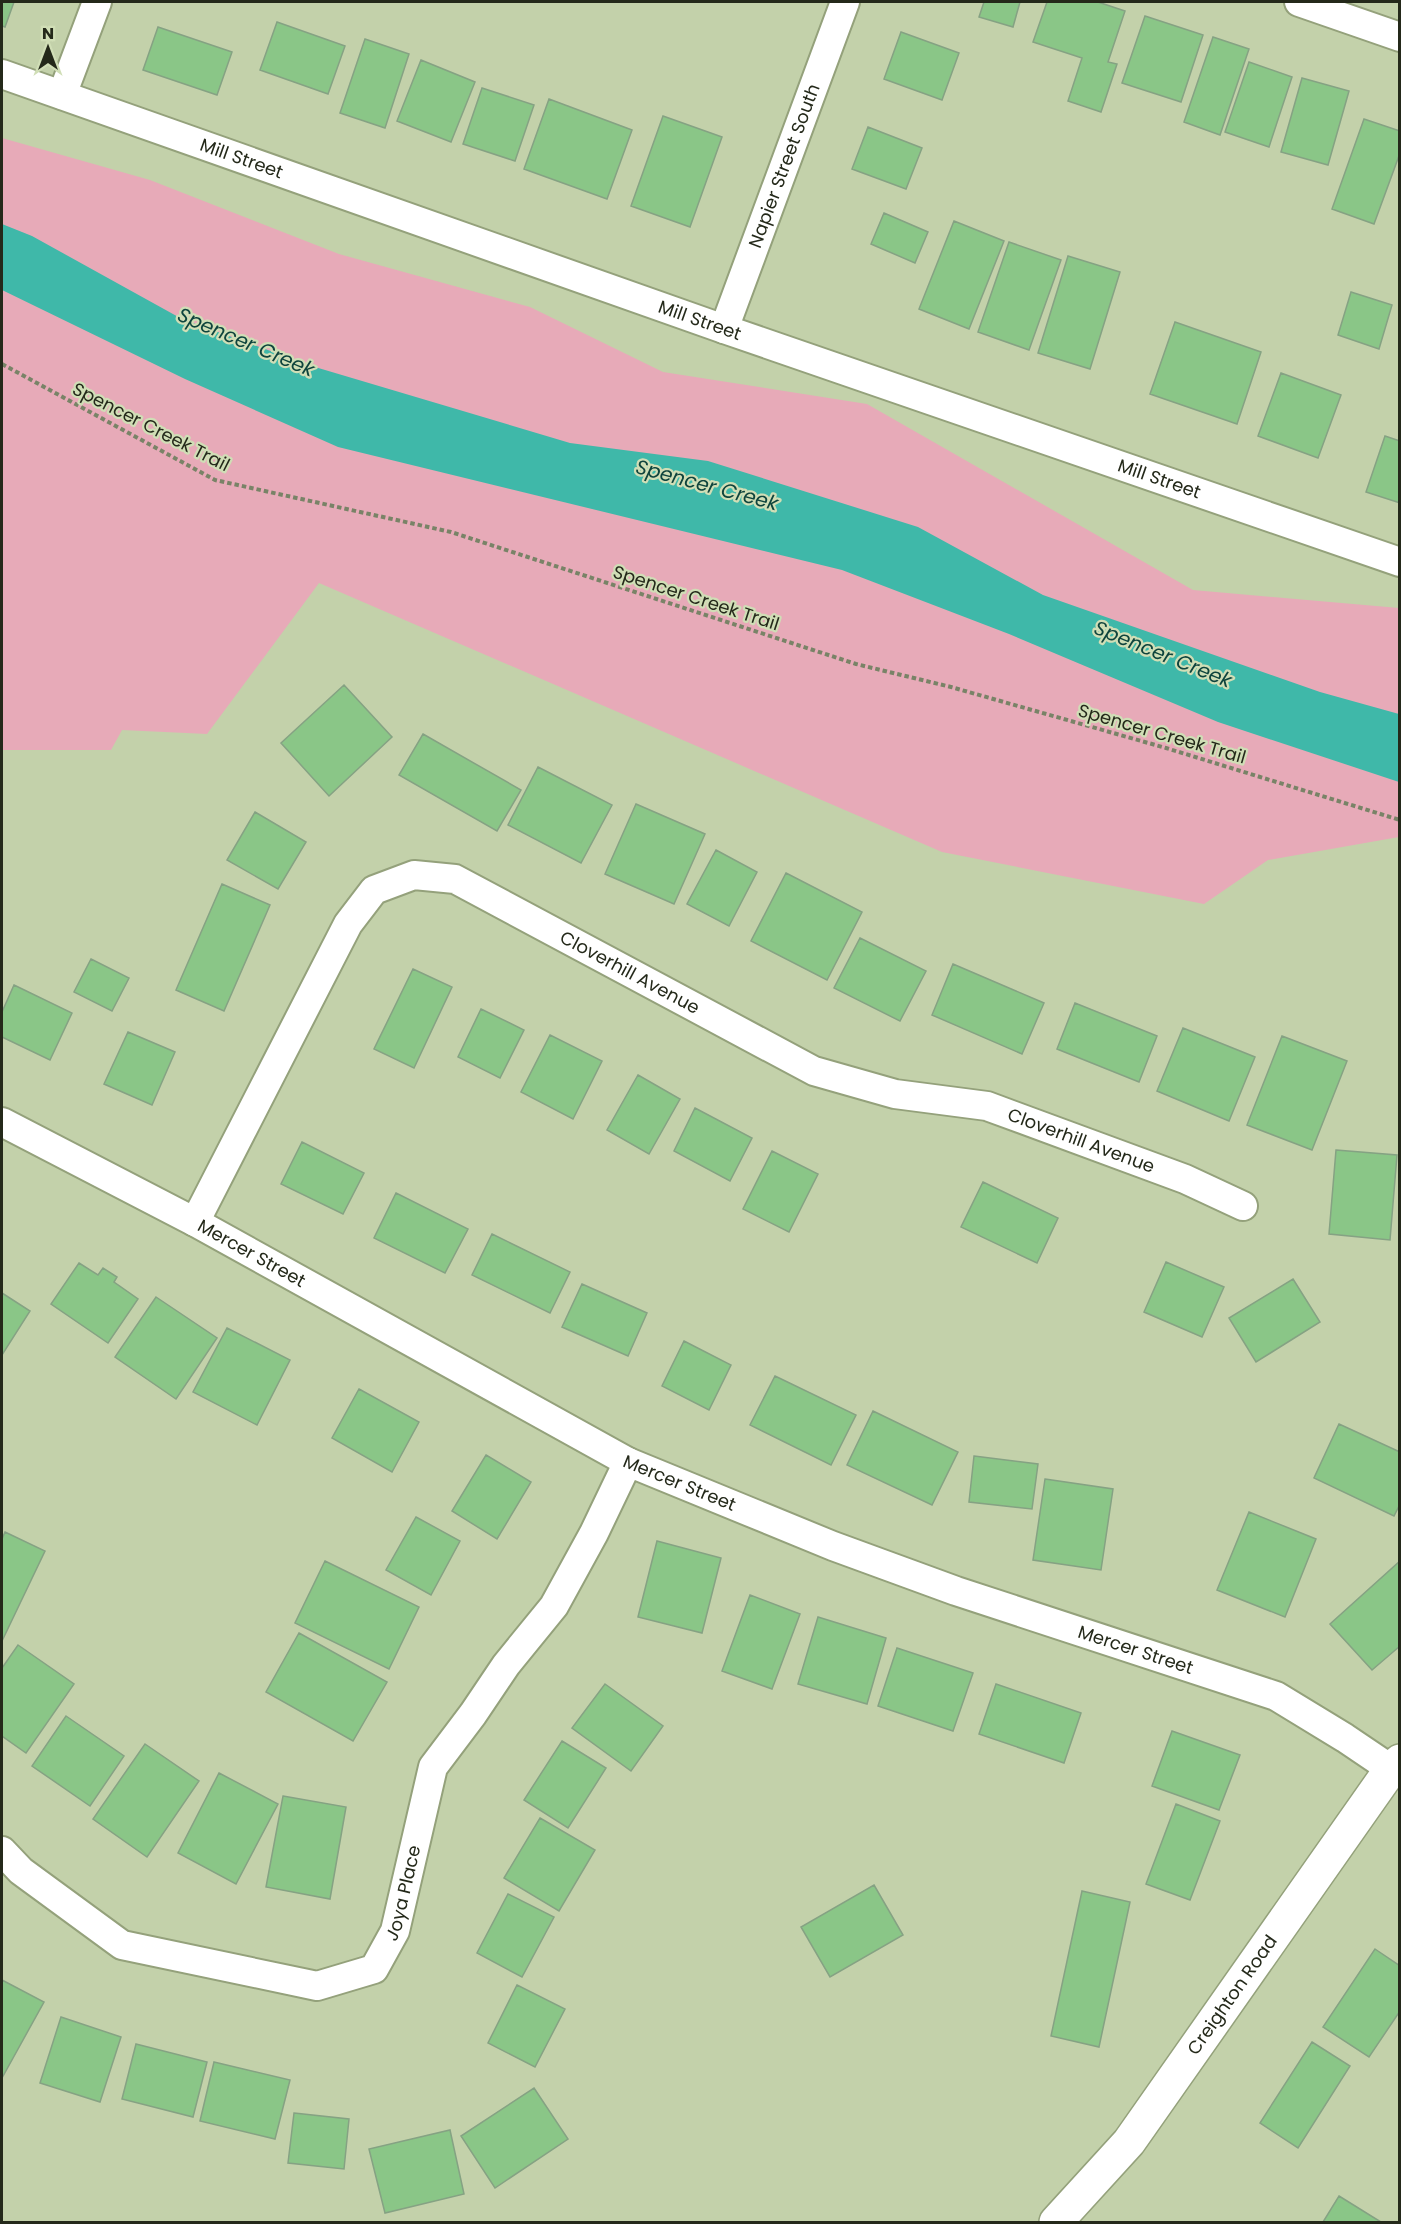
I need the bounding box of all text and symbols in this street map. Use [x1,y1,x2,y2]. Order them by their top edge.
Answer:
north arrow [18,18,78,78]
text: N [42,22,54,45]
street label: Napier Street South [742,80,826,251]
street label: Mill Street [197,132,287,184]
street label: Mill Street [655,294,745,346]
water label: Spencer Creek [173,301,320,384]
street label: Spencer Creek Trail [68,376,234,477]
water label: Spencer Creek [633,453,783,518]
street label: Mill Street [1114,453,1204,504]
street label: Spencer Creek Trail [610,559,783,636]
water label: Spencer Creek [1090,614,1238,695]
street label: Spencer Creek Trail [1075,698,1249,769]
street label: Cloverhill Avenue [556,924,704,1020]
street label: Cloverhill Avenue [1004,1102,1158,1179]
street label: Mercer Street [193,1213,310,1293]
street label: Mercer Street [619,1448,740,1517]
street label: Mercer Street [1075,1619,1197,1680]
street label: Joya Place [379,1843,426,1945]
street label: Creighton Road [1181,1930,1283,2060]

